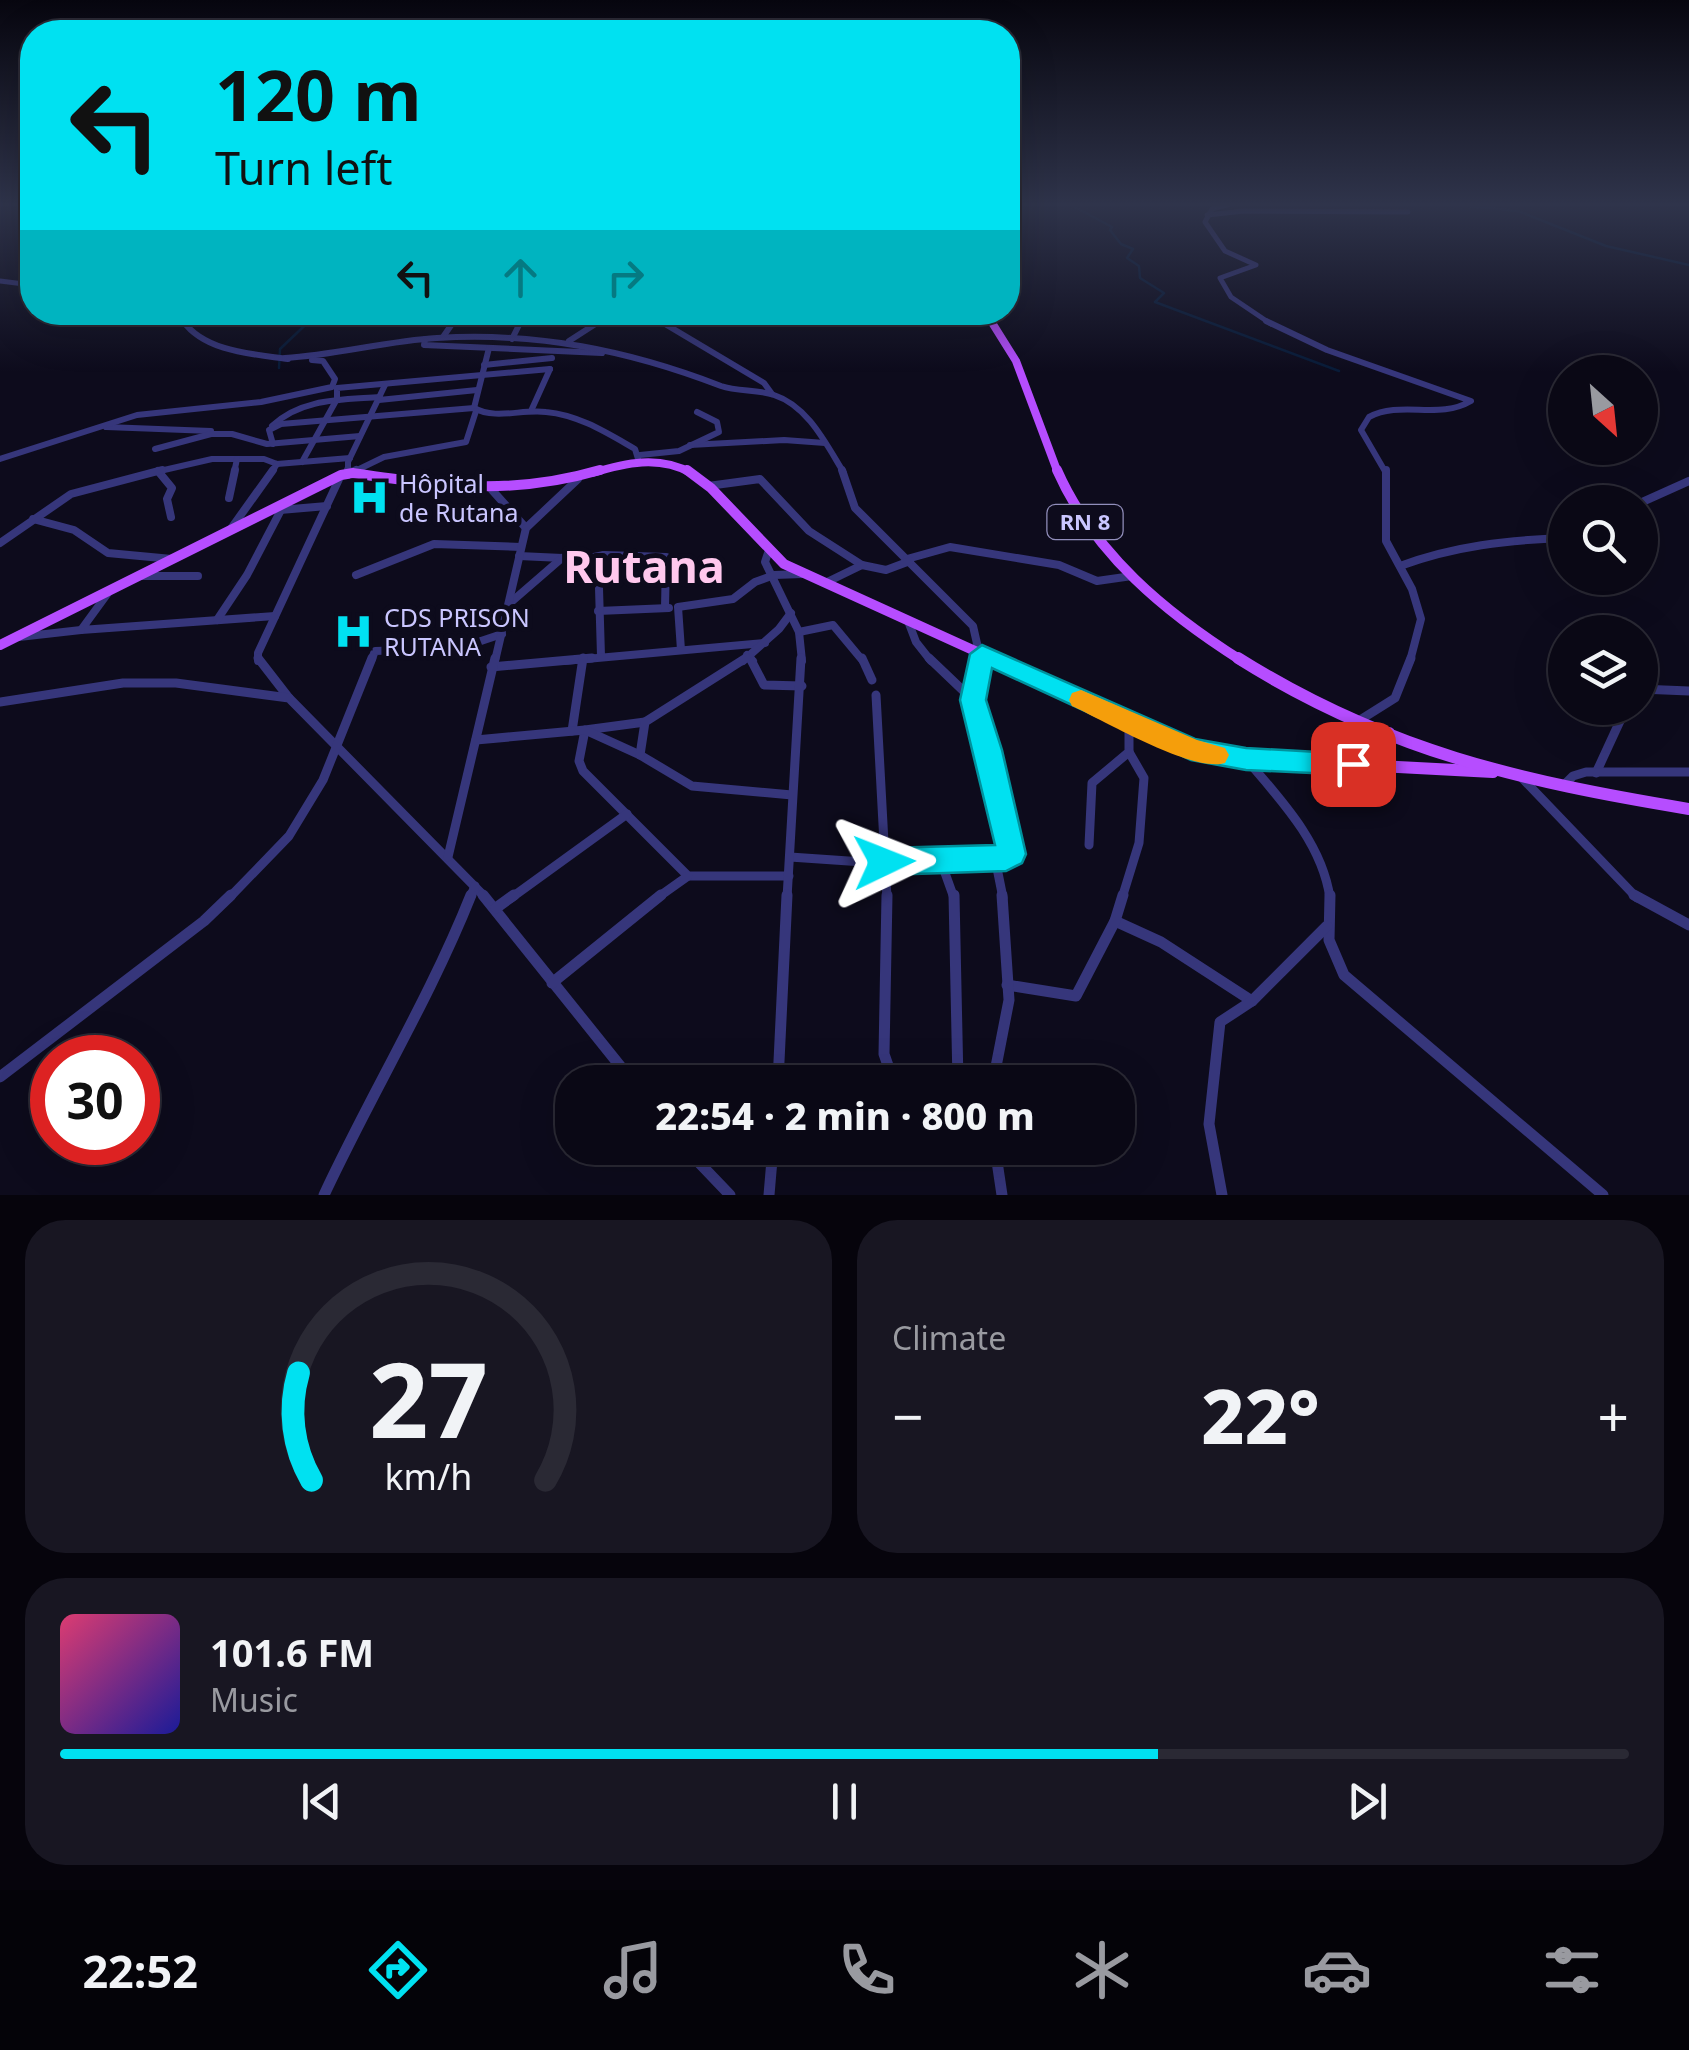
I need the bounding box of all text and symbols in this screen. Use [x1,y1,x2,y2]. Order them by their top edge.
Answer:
text: 120 m [215,46,422,142]
icon: left [50,60,180,190]
text: Turn left [215,137,392,198]
icon: left [388,250,443,305]
icon: ahead [493,250,548,305]
icon: right [598,250,653,305]
north arrow [1548,355,1658,465]
map controls [1548,355,1658,725]
place label: Hôpital de Rutana [399,466,519,529]
hospital icon: Hôpital de Rutana [348,477,390,519]
button: search [1548,485,1658,595]
road number: RN 8 [1048,505,1122,539]
district label: Rutana [563,535,725,596]
place label: CDS PRISON RUTANA [384,600,530,663]
hospital icon: CDS PRISON RUTANA [333,611,375,653]
button: layers [1548,615,1658,725]
pin [1311,722,1396,807]
icon: arrive [1326,737,1381,792]
position arrow [832,810,936,914]
speed limit sign: 30 [30,1035,160,1165]
text: 22:54 · 2 min · 800 m [655,1089,1035,1141]
text: Climate [892,1316,1006,1359]
text: 27 [369,1327,488,1468]
text: 22° [1201,1364,1320,1466]
text: − [892,1378,923,1453]
text: + [1598,1378,1629,1453]
text: km/h [385,1452,472,1500]
text: 101.6 FM [210,1626,374,1678]
text: Music [210,1678,298,1721]
icon: previous [294,1774,349,1829]
icon: pause [817,1774,872,1829]
icon: next [1340,1774,1395,1829]
icon: directions [363,1935,433,2005]
icon: music [598,1935,668,2005]
icon: phone [832,1935,902,2005]
icon: climate [1067,1935,1137,2005]
icon: car [1302,1935,1372,2005]
icon: filters [1537,1935,1607,2005]
text: 22:52 [82,1940,198,2001]

